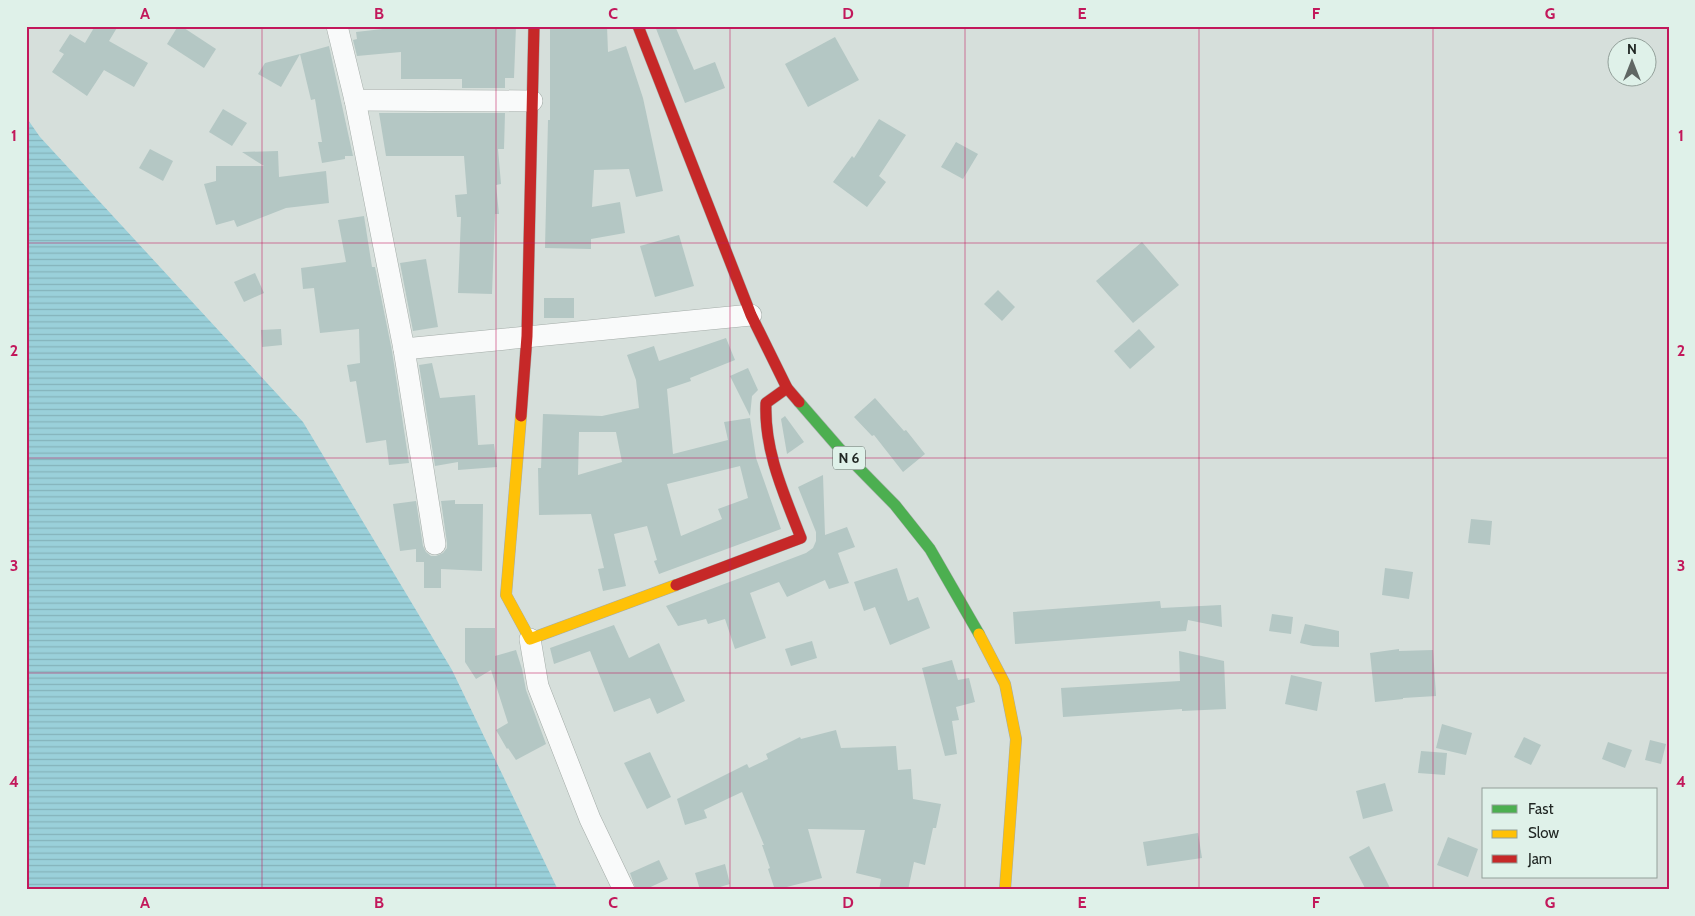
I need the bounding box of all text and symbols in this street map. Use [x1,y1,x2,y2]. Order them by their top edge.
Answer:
text: A [140,4,150,23]
text: B [374,4,384,23]
text: C [608,4,618,23]
text: D [842,4,854,23]
text: E [1077,4,1087,23]
text: F [1312,4,1321,23]
text: G [1545,4,1555,23]
north arrow [1608,38,1658,88]
text: N [1627,40,1637,58]
text: 1 [11,126,17,145]
text: 1 [1678,126,1684,145]
text: 2 [10,341,18,360]
text: 2 [1677,341,1685,360]
road number: N 6 [833,446,865,469]
text: 3 [10,556,18,575]
text: 3 [1677,556,1685,575]
text: 4 [9,772,19,791]
text: 4 [1676,772,1686,791]
legend [1482,788,1658,878]
text: Fast [1528,800,1553,818]
text: Slow [1528,824,1559,842]
text: Jam [1527,850,1552,868]
text: A [140,893,150,912]
text: B [374,893,384,912]
text: C [608,893,618,912]
text: D [842,893,854,912]
text: E [1077,893,1087,912]
text: F [1312,893,1321,912]
text: G [1545,893,1555,912]

